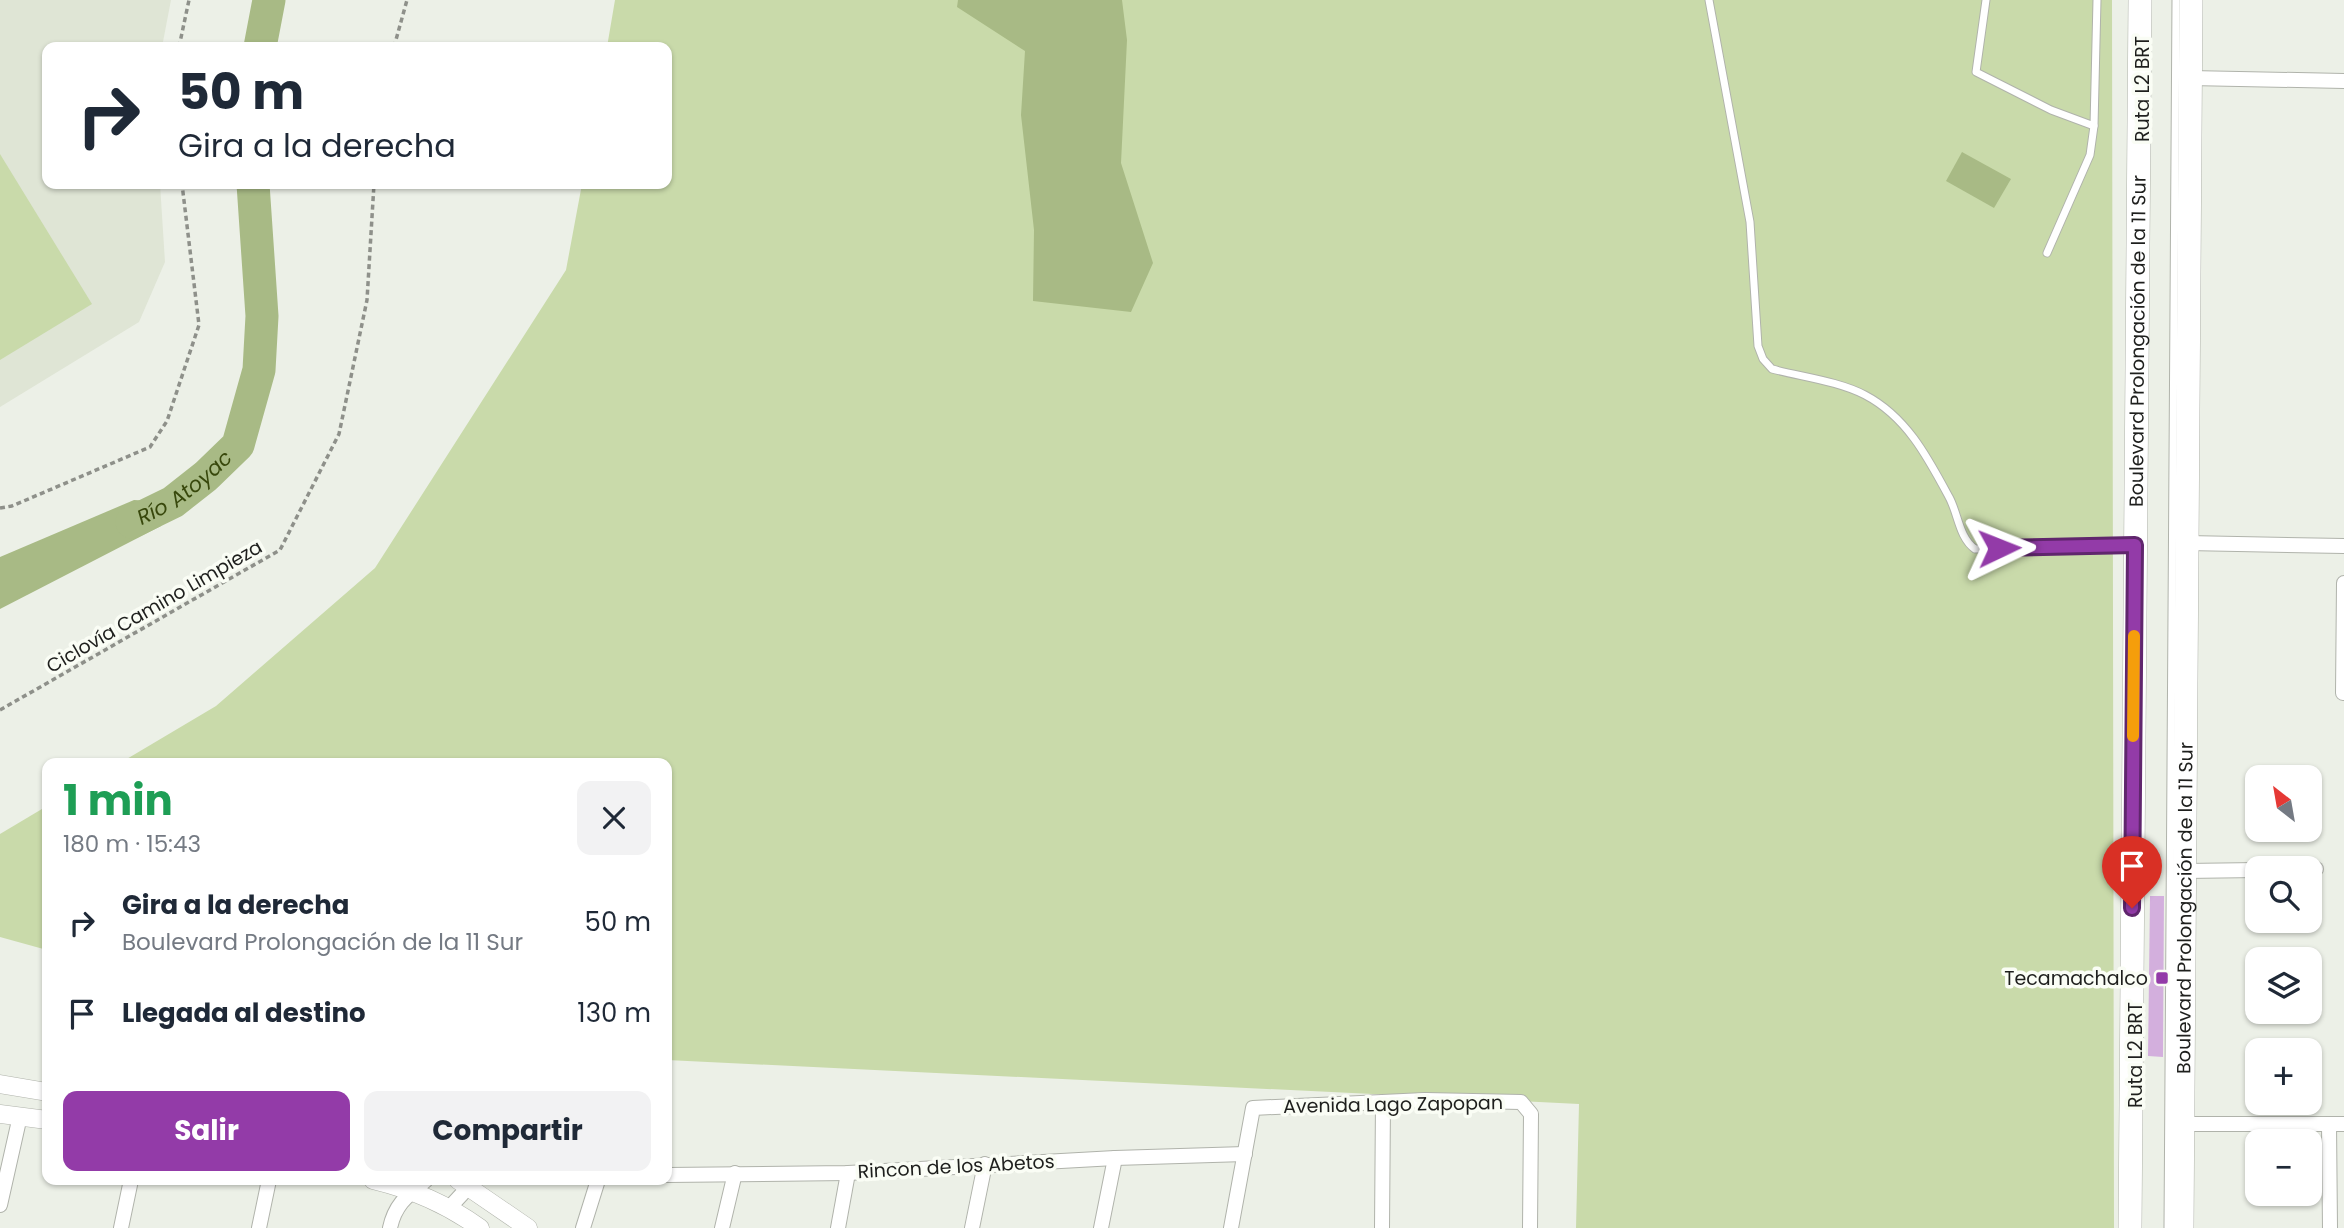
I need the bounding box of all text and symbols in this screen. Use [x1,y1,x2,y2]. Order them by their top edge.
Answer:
street label: Ruta L2 BRT [2129,36,2156,142]
text: 50 m [178,58,304,126]
icon: right [63,70,154,161]
text: Gira a la derecha [178,123,456,168]
street label: Boulevard Prolongación de la 11 Sur [2123,175,2153,507]
water label: Río Atoyac [132,443,238,531]
position arrow [1962,511,2036,585]
street label: Ciclovía Camino Limpieza [41,533,267,679]
street label: Boulevard Prolongación de la 11 Sur [2170,742,2200,1074]
north arrow [2245,765,2322,842]
map controls [2245,765,2322,1206]
text: 1 min [63,771,173,830]
button: close [577,781,651,855]
text: 180 m · 15:43 [63,828,201,860]
pin [2102,836,2162,908]
icon: arrive [2113,847,2151,885]
button: search [2245,856,2322,933]
text: Gira a la derecha [122,887,350,923]
icon: right [63,904,101,942]
text: 50 m [585,904,651,940]
text: Boulevard Prolongación de la 11 Sur [122,926,523,958]
button: layers [2245,947,2322,1024]
place label: Tecamachalco [2004,965,2148,992]
marker: Tecamachalco [2154,970,2170,986]
icon: arrive [63,995,101,1033]
text: Llegada al destino [122,995,366,1031]
text: 130 m [577,995,651,1031]
street label: Ruta L2 BRT [2122,1002,2149,1108]
button: + [2245,1038,2322,1115]
street label: Avenida Lago Zapopan [1283,1089,1503,1120]
button: Salir [63,1091,350,1171]
button: Compartir [364,1091,651,1171]
button: − [2245,1129,2322,1206]
street label: Rincon de los Abetos [857,1148,1055,1185]

